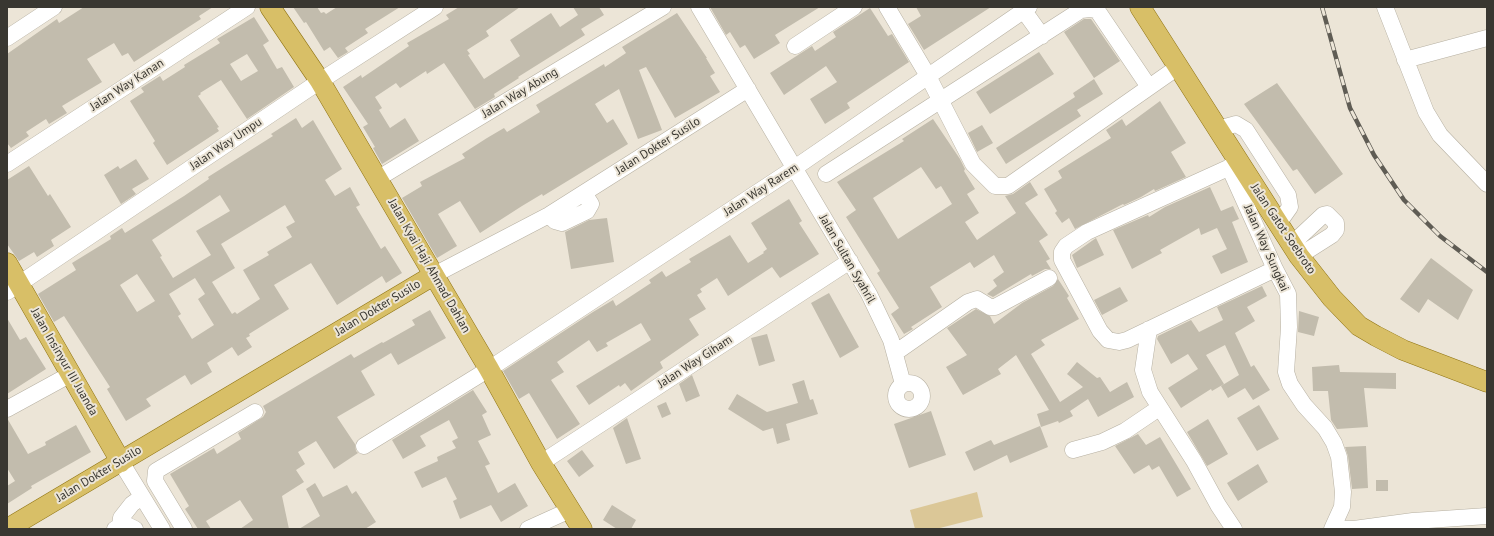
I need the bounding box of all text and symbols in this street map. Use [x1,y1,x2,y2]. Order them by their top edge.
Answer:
street label: Jalan Way Kanan [87,56,167,114]
street label: Jalan Way Abung [480,65,560,121]
street label: Jalan Dokter Susilo [613,114,703,178]
street label: Jalan Way Umpu [187,115,265,173]
street label: Jalan Way Rarem [721,161,801,219]
street label: Jalan Gatot Soebroto [1247,181,1319,277]
street label: Jalan Kyai Haji Ahmad Dahlan [385,196,473,336]
street label: Jalan Way Sungkai [1240,202,1292,294]
street label: Jalan Sultan Syahril [816,212,878,306]
street label: Jalan Dokter Susilo [333,277,423,339]
street label: Jalan Insinyur III Juanda [27,306,101,418]
street label: Jalan Way Giham [655,333,735,391]
street label: Jalan Dokter Susilo [54,443,144,505]

